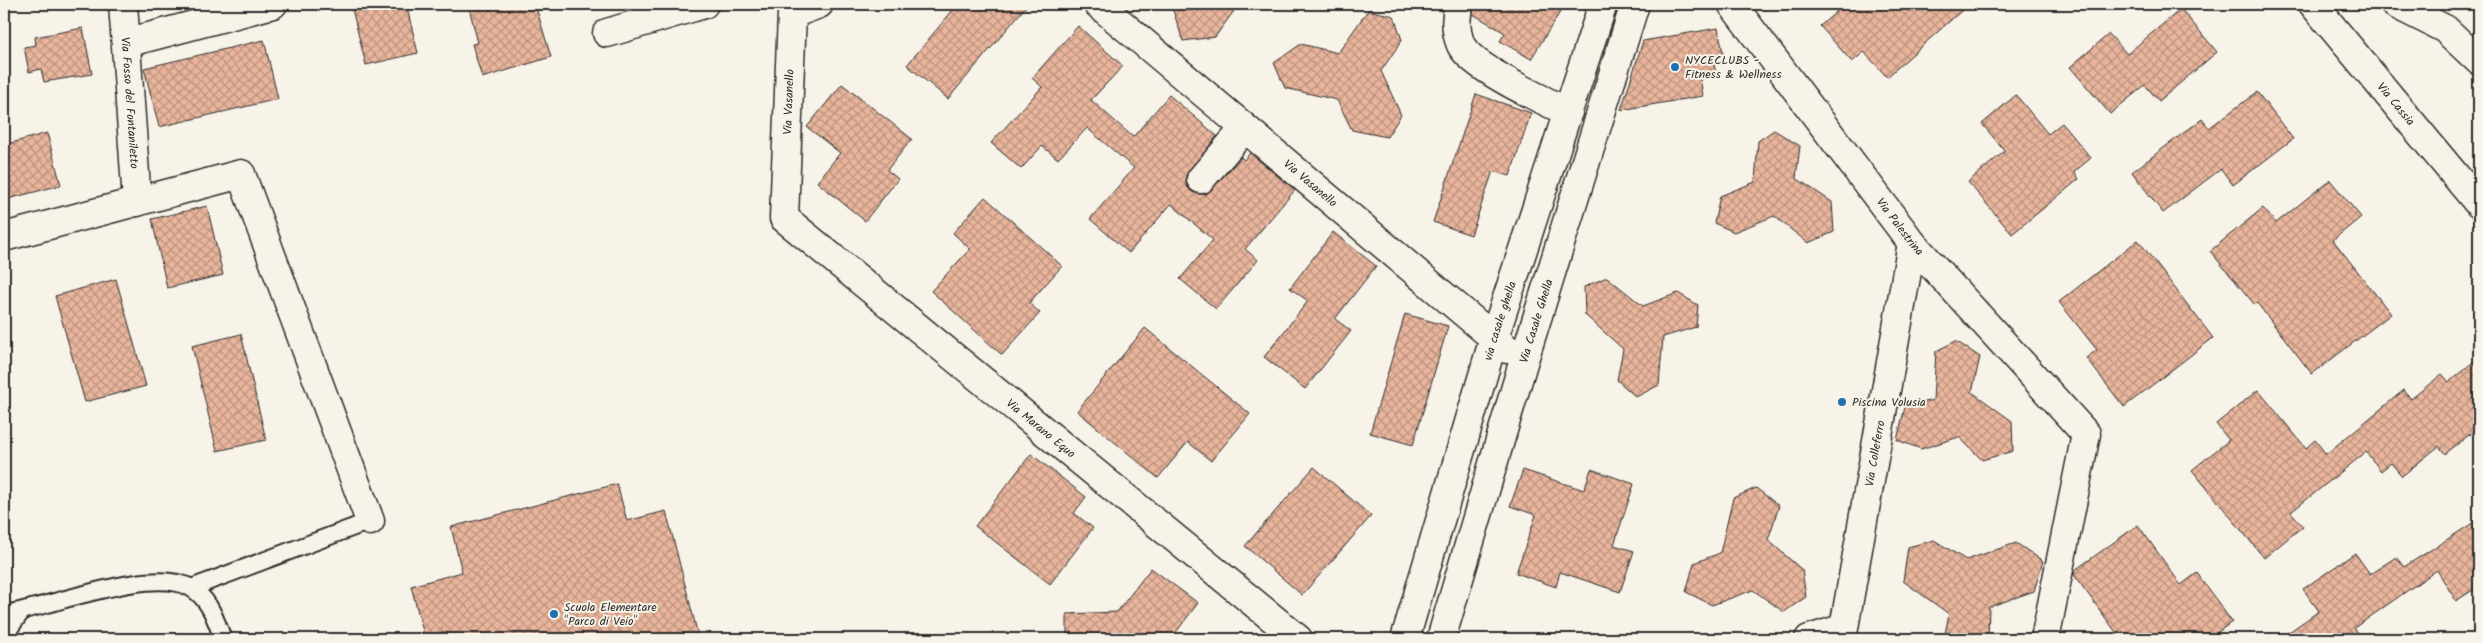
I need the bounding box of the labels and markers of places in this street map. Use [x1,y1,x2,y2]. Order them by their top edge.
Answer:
place label: NYCECLUBS - Fitness & Wellness [1685,51,1782,84]
marker: NYCECLUBS - Fitness & Wellness [1669,61,1681,73]
place label: Piscina Volusia [1852,393,1926,412]
marker: Piscina Volusia [1836,396,1848,408]
place label: Scuola Elementare "Parco di Veio" [564,598,657,631]
marker: Scuola Elementare "Parco di Veio" [548,608,560,620]

